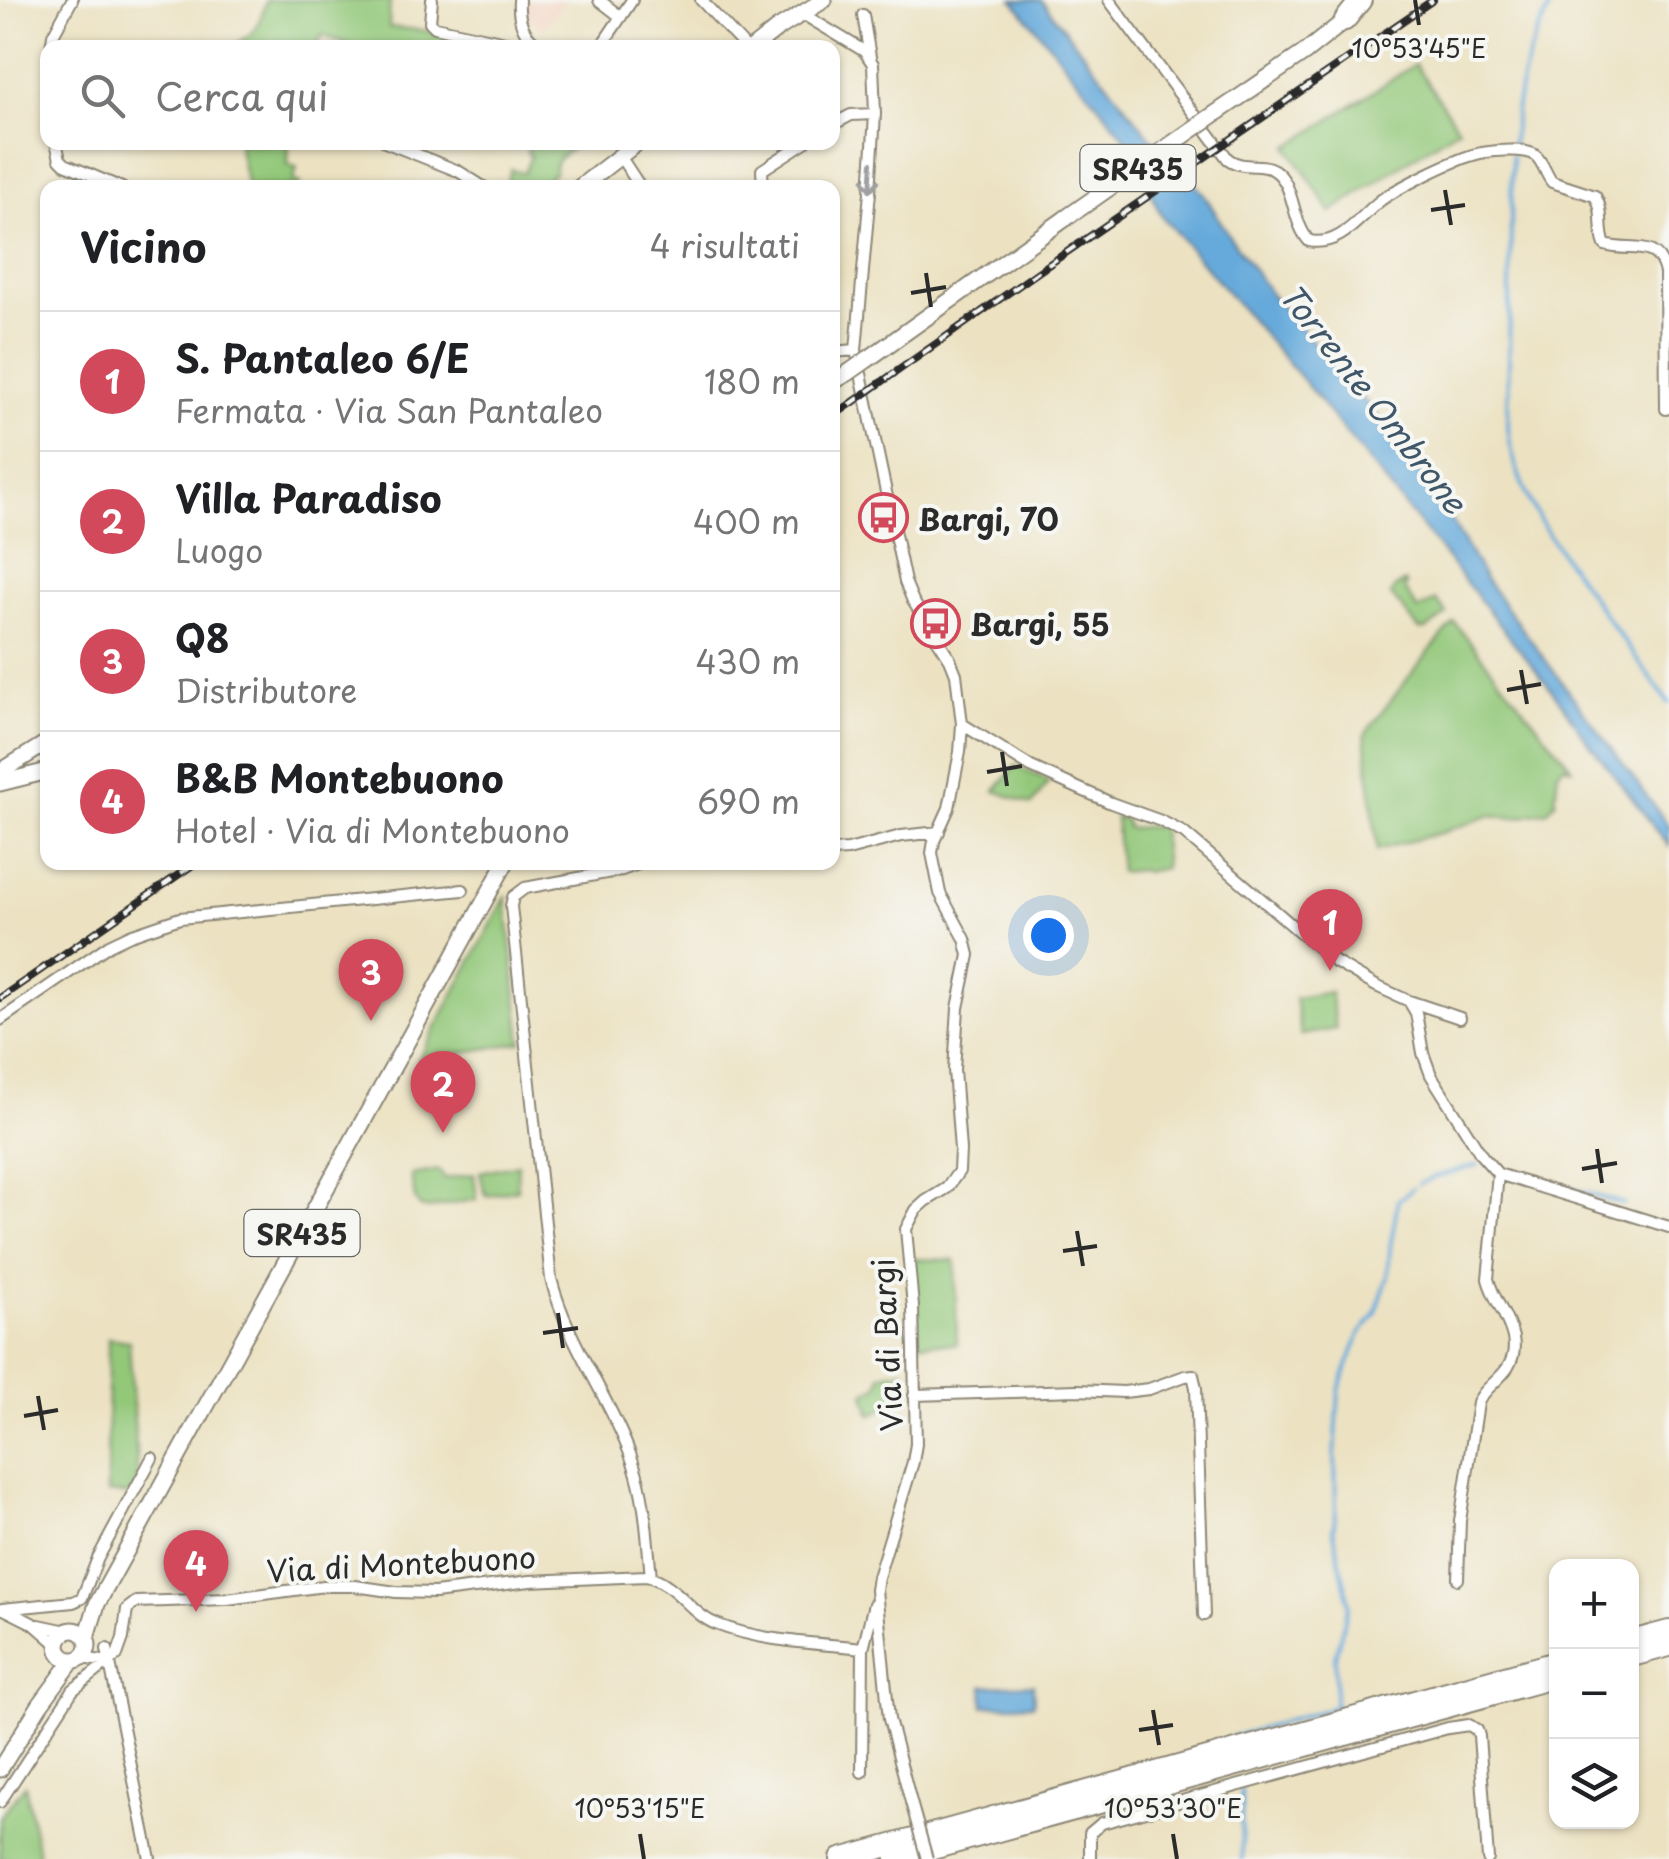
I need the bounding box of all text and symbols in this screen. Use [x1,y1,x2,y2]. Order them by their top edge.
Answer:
text: 10°53'45"E [1352,29,1486,67]
search box [40,40,840,150]
text: Cerca qui [155,67,328,124]
icon: search [75,68,130,123]
road number: SR435 [1080,145,1196,191]
one-way arrow [861,160,880,192]
text: Vicino [80,214,206,277]
text: 4 risultati [650,221,800,269]
water label: Torrente Ombrone [1269,273,1480,524]
text: S. Pantaleo 6/E [175,329,470,386]
text: 1 [105,357,120,405]
text: 180 m [704,357,800,405]
text: Fermata · Via San Pantaleo [175,386,603,434]
text: Villa Paradiso [175,469,442,526]
bus stop icon: Bargi, 70 [857,492,909,544]
place label: Bargi, 70 [918,496,1059,541]
text: 2 [101,497,124,545]
text: 400 m [693,497,800,545]
text: Luogo [175,526,263,574]
bus stop icon: Bargi, 55 [909,597,961,649]
place label: Bargi, 55 [970,601,1110,646]
text: Q8 [175,609,229,666]
text: 3 [102,637,123,685]
text: 430 m [695,637,800,685]
text: Distributore [175,666,357,714]
text: B&B Montebuono [175,749,504,806]
text: 4 [102,777,123,825]
text: 690 m [697,777,800,825]
text: Hotel · Via di Montebuono [175,806,570,854]
pin: 1 [1298,888,1362,971]
your location [1023,910,1074,961]
pin: 3 [338,938,404,1021]
pin: 2 [410,1050,476,1133]
road number: SR435 [244,1210,360,1256]
street label: Via di Bargi [859,1257,913,1433]
pin: 4 [164,1530,228,1612]
street label: Via di Montebuono [265,1533,537,1593]
map controls [1549,1559,1639,1829]
button: + [1549,1559,1639,1649]
button: − [1549,1649,1639,1739]
button: layers [1549,1739,1639,1829]
text: 10°53'15"E [575,1789,705,1827]
text: 10°53'30"E [1104,1789,1242,1827]

